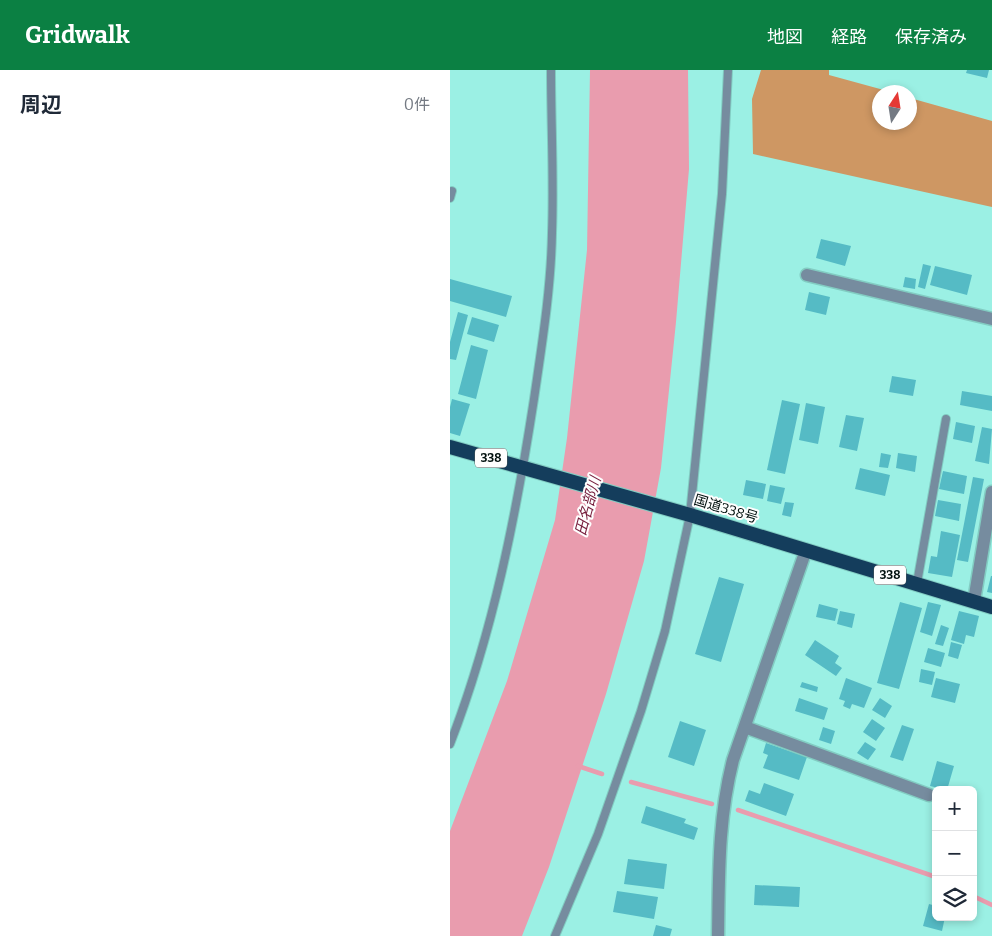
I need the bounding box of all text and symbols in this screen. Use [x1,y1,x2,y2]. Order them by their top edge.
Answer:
text: Gridwalk [25,21,130,49]
text: 地図 [767,26,803,48]
text: 経路 [831,26,867,48]
text: 保存済み [895,26,967,48]
north arrow [872,85,917,130]
text: 周辺 [20,92,62,118]
text: 0件 [404,95,430,114]
road number: 338 [475,448,507,468]
water label: 田名部川 [572,473,605,537]
street label: 国道338号 [692,491,760,527]
road number: 338 [874,566,906,584]
map controls [932,786,977,921]
button: + [932,786,977,831]
button: − [932,831,977,876]
button: layers [932,876,977,921]

